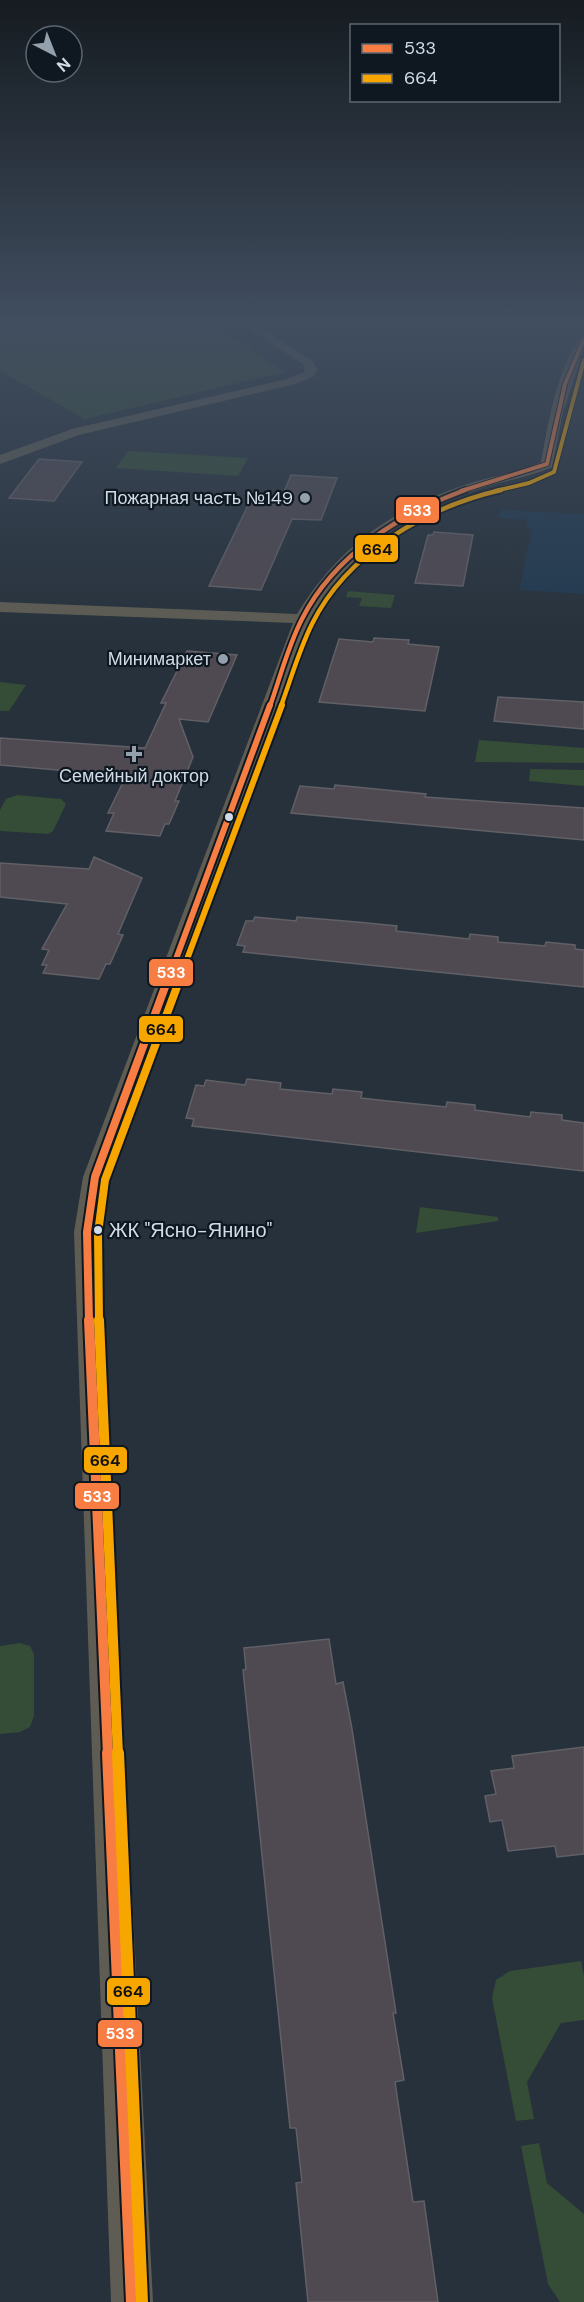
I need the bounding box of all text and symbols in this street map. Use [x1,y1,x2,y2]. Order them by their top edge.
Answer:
north arrow [24,24,84,84]
legend [350,24,560,102]
text: 533 [404,36,436,60]
text: N [52,53,75,76]
text: 664 [404,66,438,90]
place label: Пожарная чаcть №149 [104,486,293,510]
marker: Пожарная чаcть №149 [298,491,312,505]
line badge: 533 [395,496,440,524]
text: 533 [402,500,432,521]
line badge: 664 [354,534,399,563]
text: 664 [362,539,392,560]
place label: Минимаркет [108,647,211,671]
marker: Минимаркет [216,652,230,666]
marker: Семейный доктор [125,745,143,763]
place label: Семейный доктор [59,764,209,788]
unlabelled marker [223,811,235,823]
line badge: 533 [148,958,194,987]
text: 533 [156,962,186,983]
line badge: 664 [138,1015,184,1043]
text: 664 [146,1019,176,1040]
place label: ЖК "Ясно-Янино" [109,1217,273,1243]
marker: ЖК "Ясно-Янино" [92,1224,104,1236]
line badge: 664 [83,1446,128,1474]
text: 664 [90,1450,120,1471]
line badge: 533 [74,1482,120,1510]
text: 533 [82,1486,112,1507]
line badge: 664 [106,1977,151,2006]
text: 664 [113,1981,143,2002]
line badge: 533 [97,2019,143,2048]
text: 533 [105,2023,135,2044]

